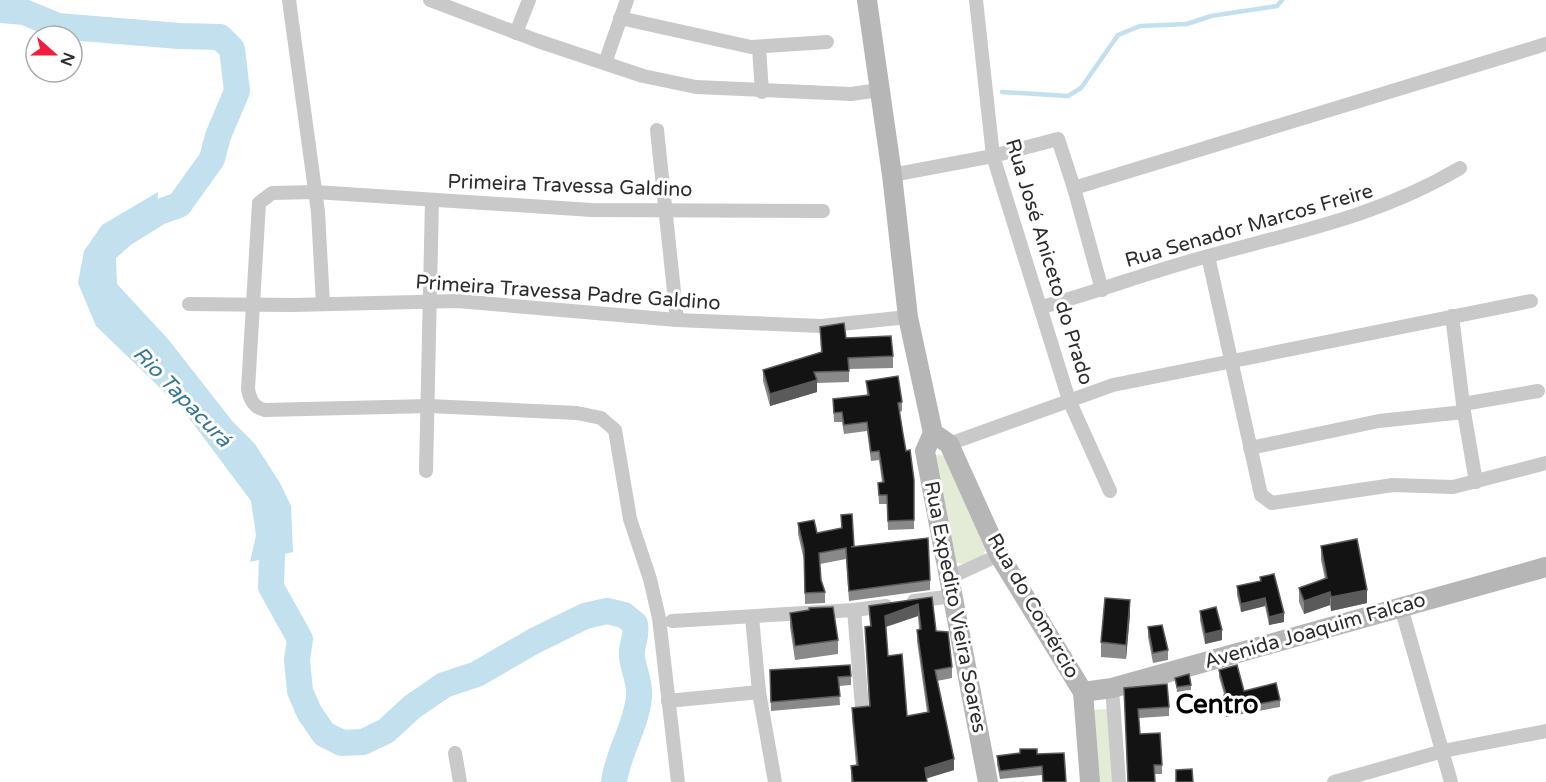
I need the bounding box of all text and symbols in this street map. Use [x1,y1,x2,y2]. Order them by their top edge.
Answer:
north arrow [24,24,84,84]
text: N [55,49,79,69]
street label: Rua José Aniceto do Prado [1000,136,1098,388]
street label: Primeira Travessa Galdino [447,170,693,202]
street label: Rua Senador Marcos Freire [1122,179,1376,273]
street label: Primeira Travessa Padre Galdino [415,270,721,316]
water label: Rio Tapacurá [128,341,237,453]
street label: Rua Expedito Vieira Soares [919,479,991,735]
street label: Rua do Comércio [982,529,1084,683]
street label: Avenida Joaquim Falcao [1202,588,1428,674]
district label: Centro [1175,689,1259,720]

